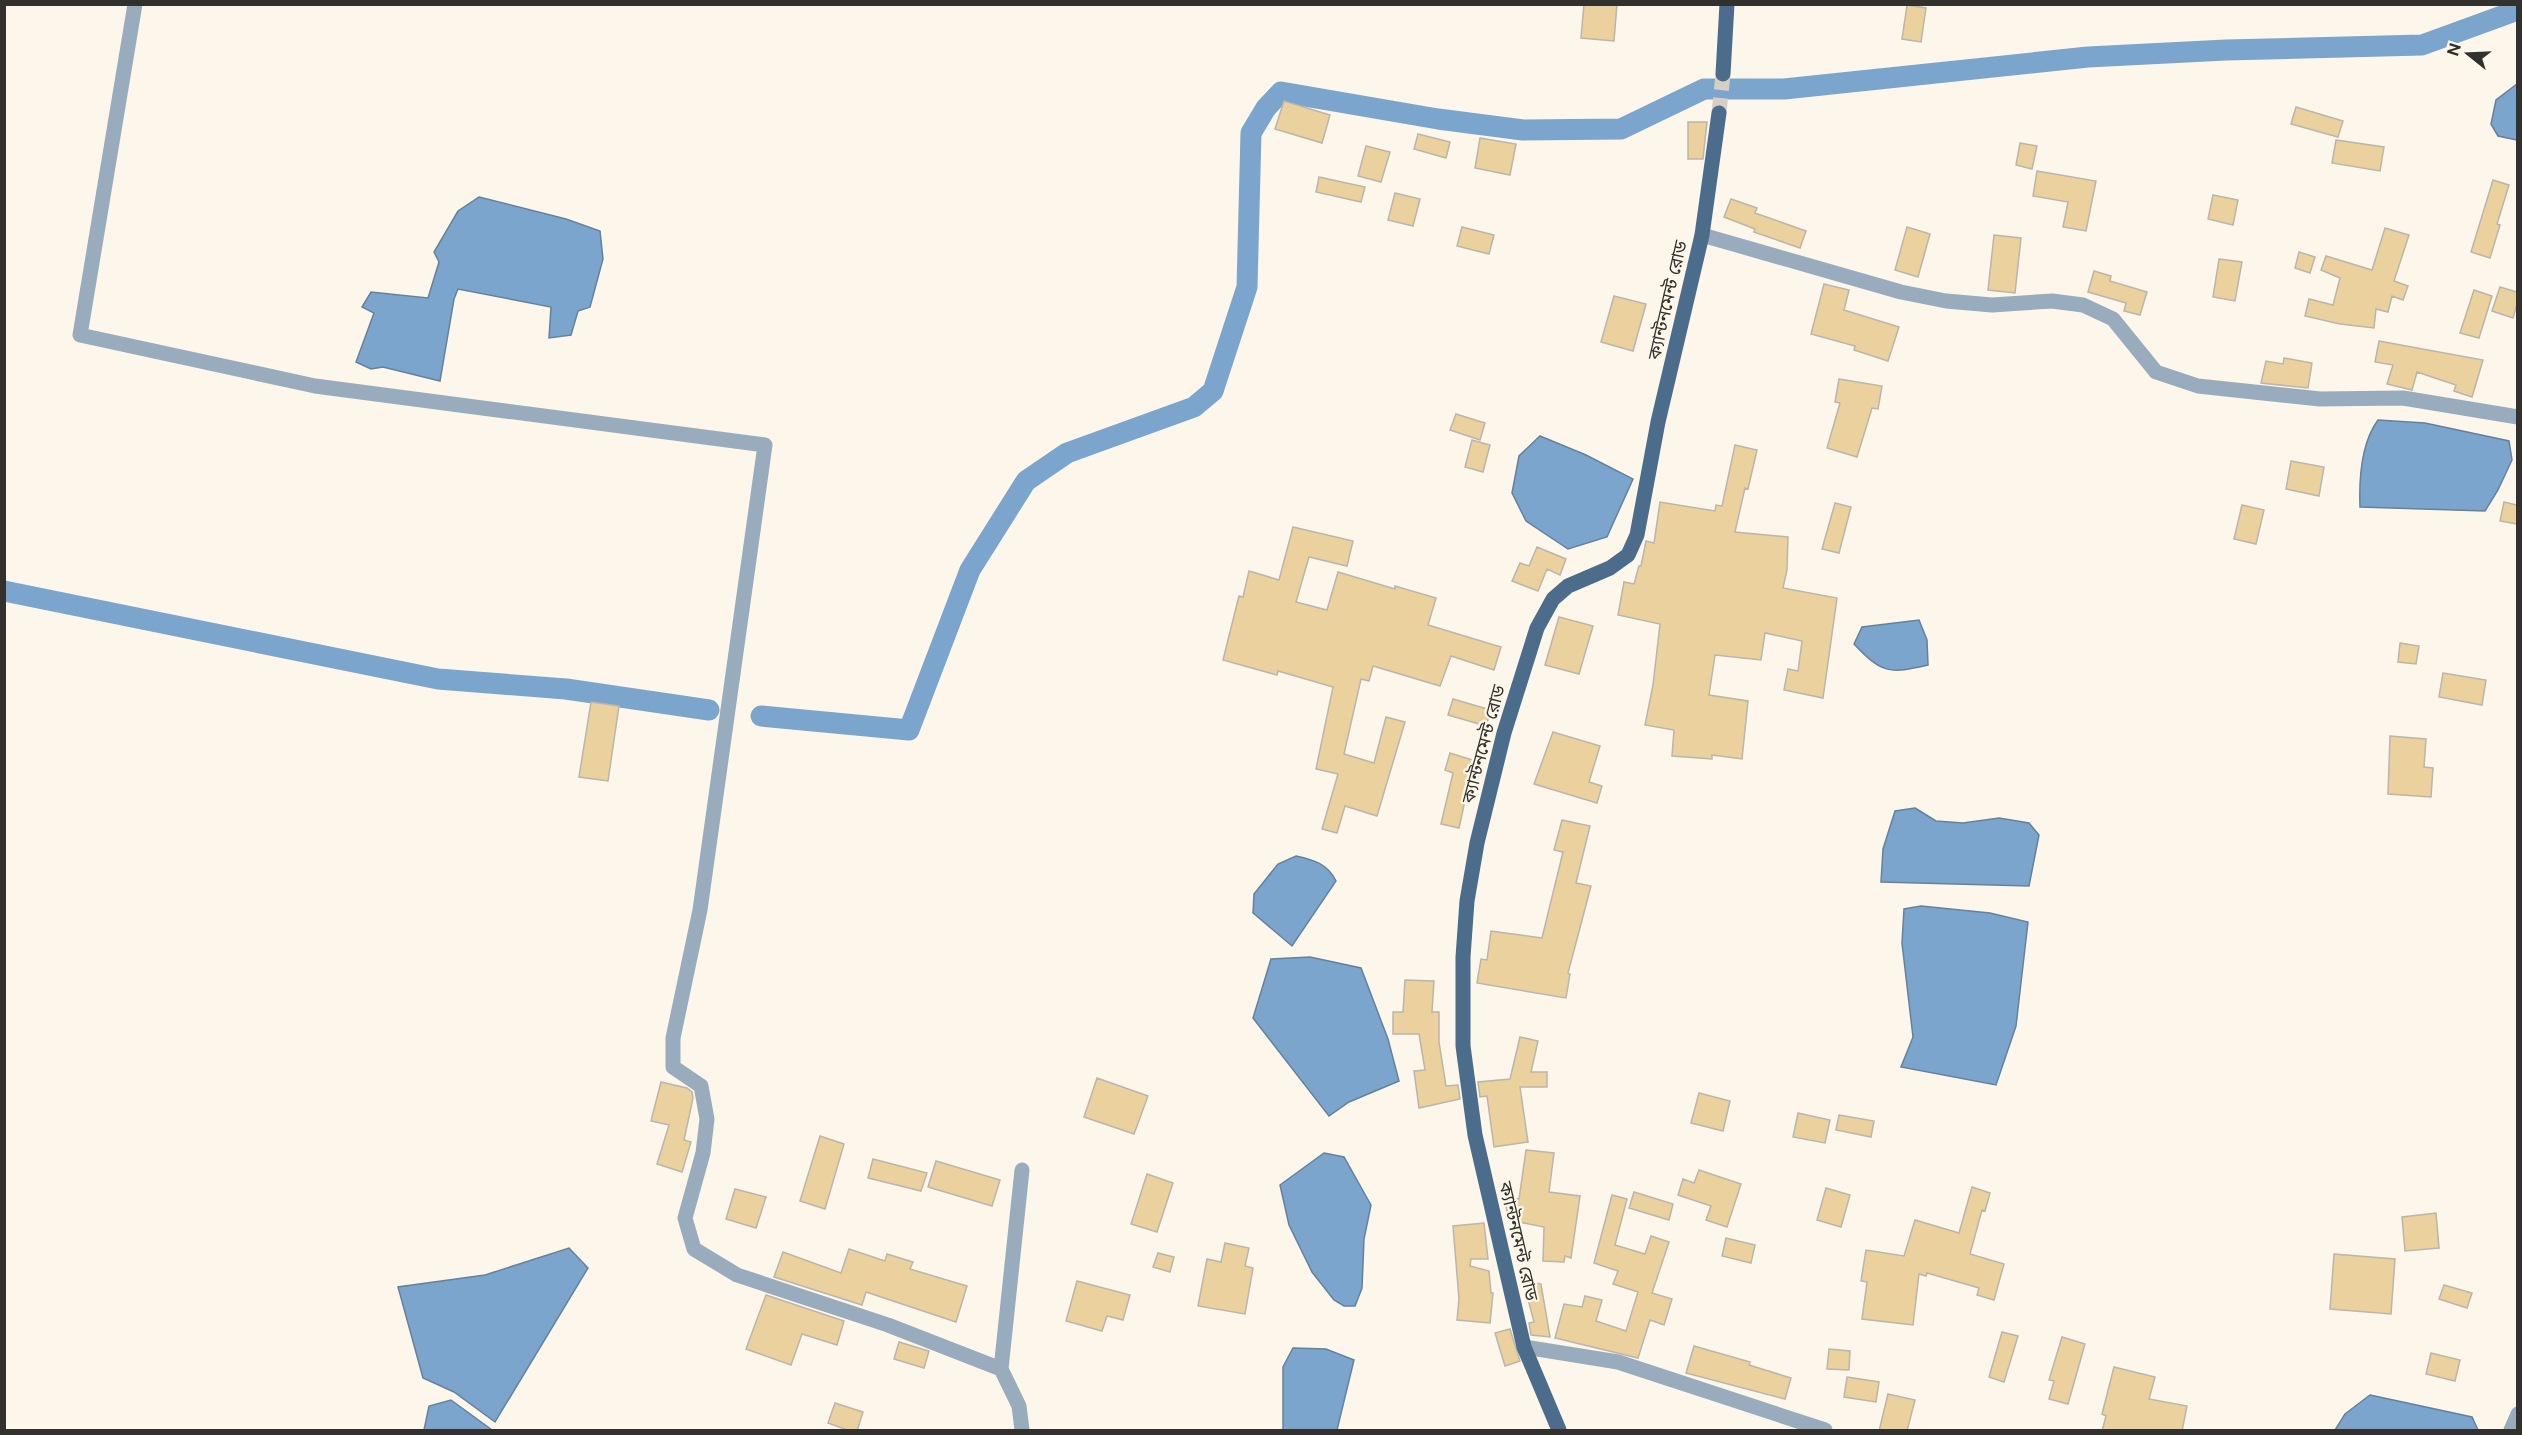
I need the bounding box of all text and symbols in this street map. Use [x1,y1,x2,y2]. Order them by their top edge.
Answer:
north arrow [2438,24,2498,84]
text: N [2443,41,2465,58]
street label: ক্যান্টনমেন্ট রোড [1643,238,1691,363]
street label: ক্যান্টনমেন্ট রোড [1457,682,1509,806]
street label: ক্যান্টনমেন্ট রোড [1495,1178,1543,1303]

